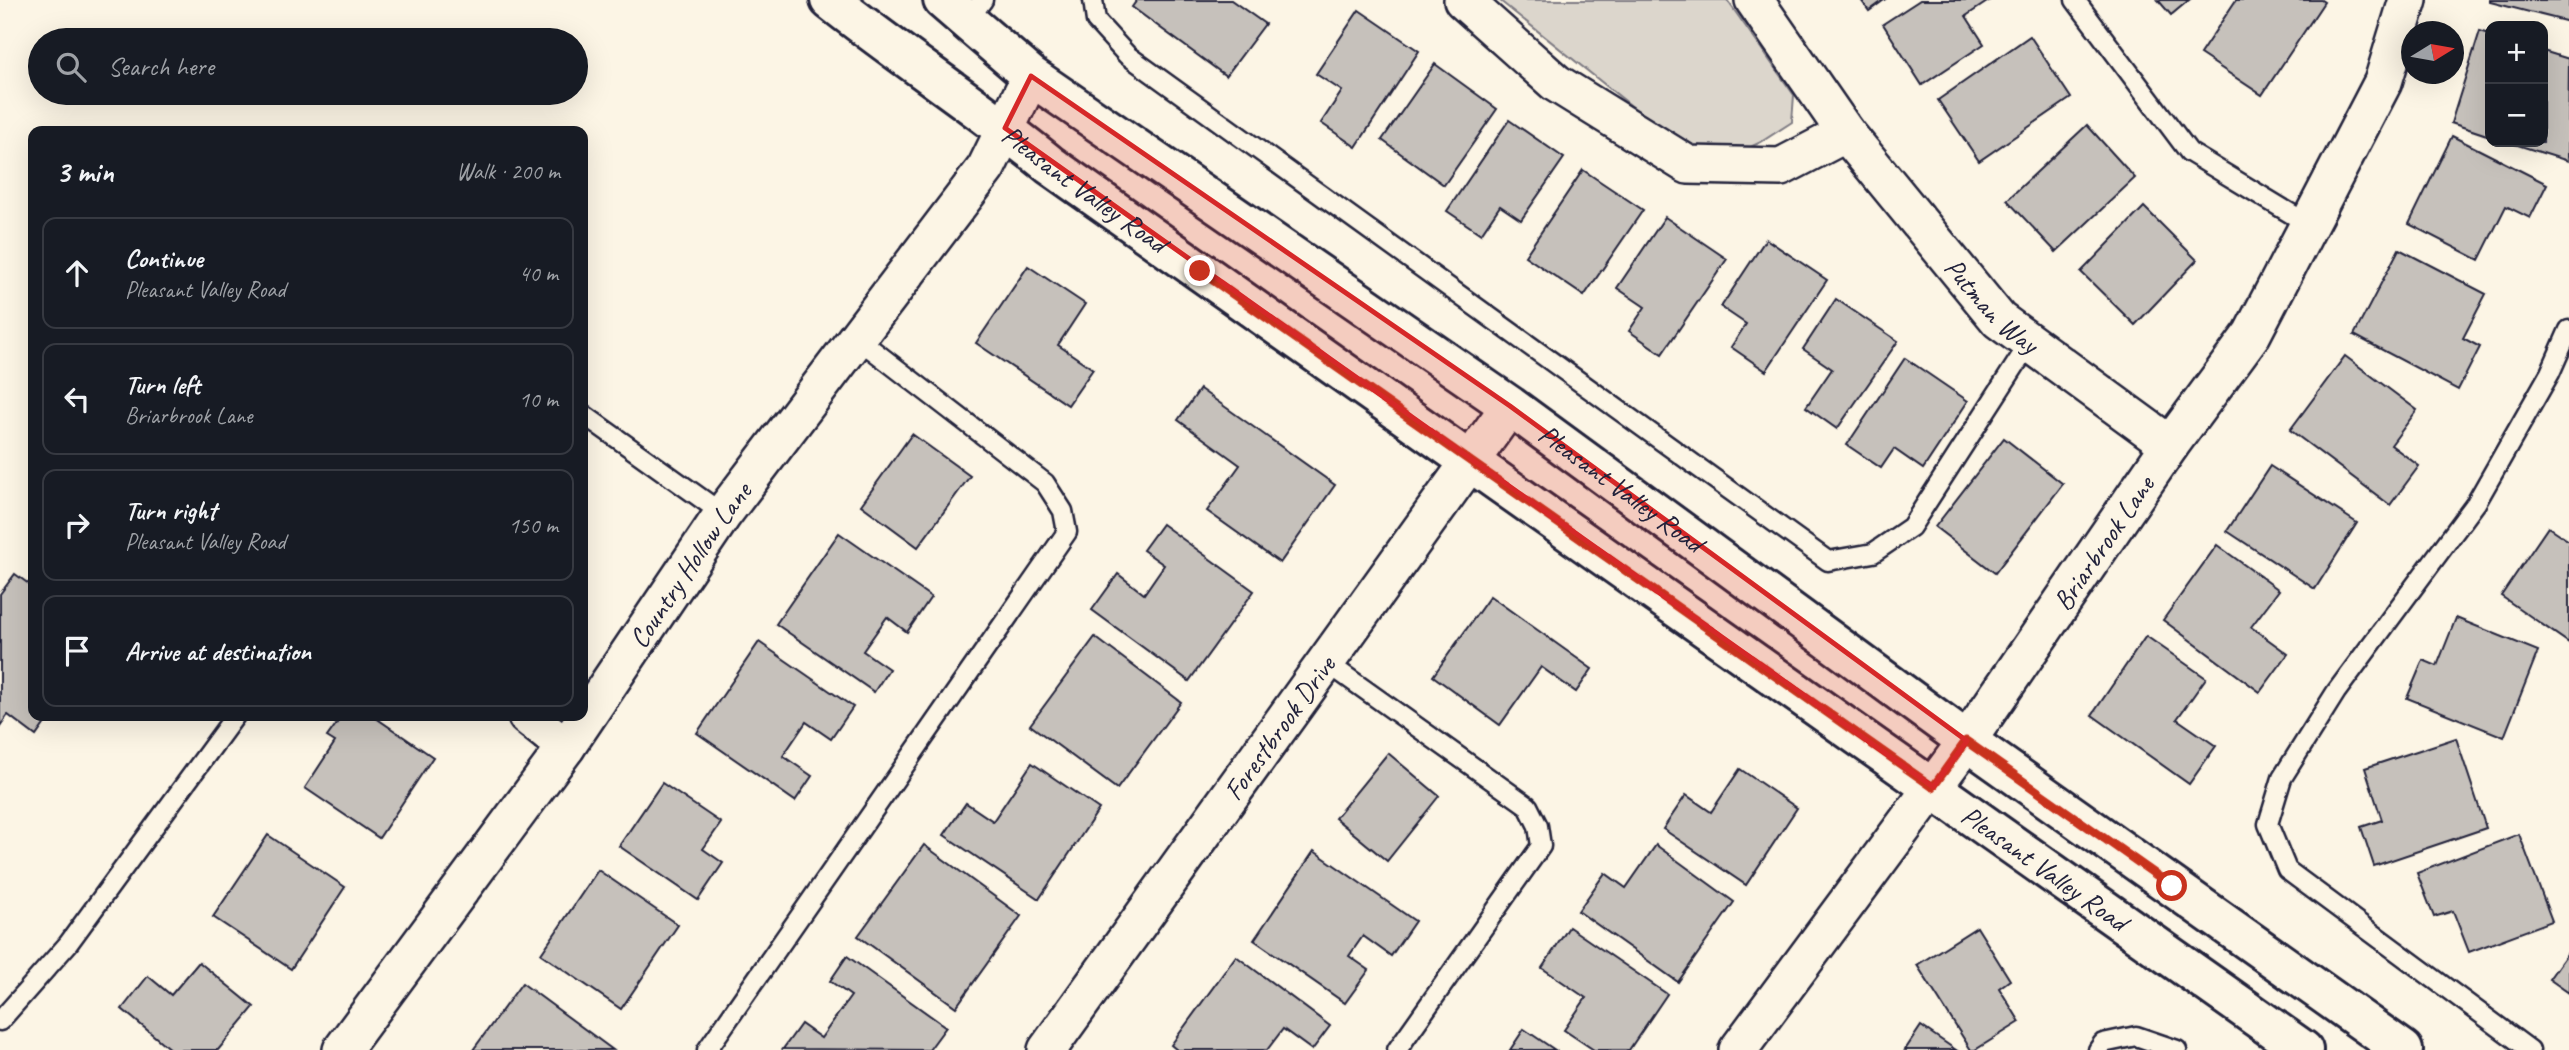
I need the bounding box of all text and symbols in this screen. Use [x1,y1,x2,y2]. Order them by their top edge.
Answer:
north arrow [2401,21,2464,84]
map controls [2485,21,2548,147]
button: + [2485,21,2548,84]
search box [28,28,588,105]
icon: search [52,48,90,86]
text: Search here [108,50,214,83]
button: − [2485,84,2548,147]
street label: Pleasant Valley Road [996,117,1177,262]
text: 3 min [56,153,113,191]
text: Walk · 200 m [456,157,560,186]
text: Continue [125,242,203,275]
street label: Putman Way [1937,250,2048,362]
icon: ahead [58,254,96,292]
route end [1184,255,1215,286]
text: 40 m [519,259,558,288]
text: Pleasant Valley Road [125,275,285,304]
text: Turn left [125,368,200,401]
icon: left [58,380,96,418]
text: 10 m [519,385,558,414]
text: Briarbrook Lane [125,401,253,430]
street label: Pleasant Valley Road [1532,416,1714,562]
street label: Briarbrook Lane [2045,467,2162,617]
street label: Country Hollow Lane [621,473,760,654]
text: Turn right [125,494,216,527]
icon: right [58,506,96,544]
text: 150 m [509,511,558,540]
text: Pleasant Valley Road [125,527,285,556]
icon: arrive [58,632,96,670]
text: Arrive at destination [125,635,311,668]
street label: Forestbrook Drive [1215,647,1343,807]
street label: Pleasant Valley Road [1955,797,2138,941]
route start [2156,870,2187,901]

